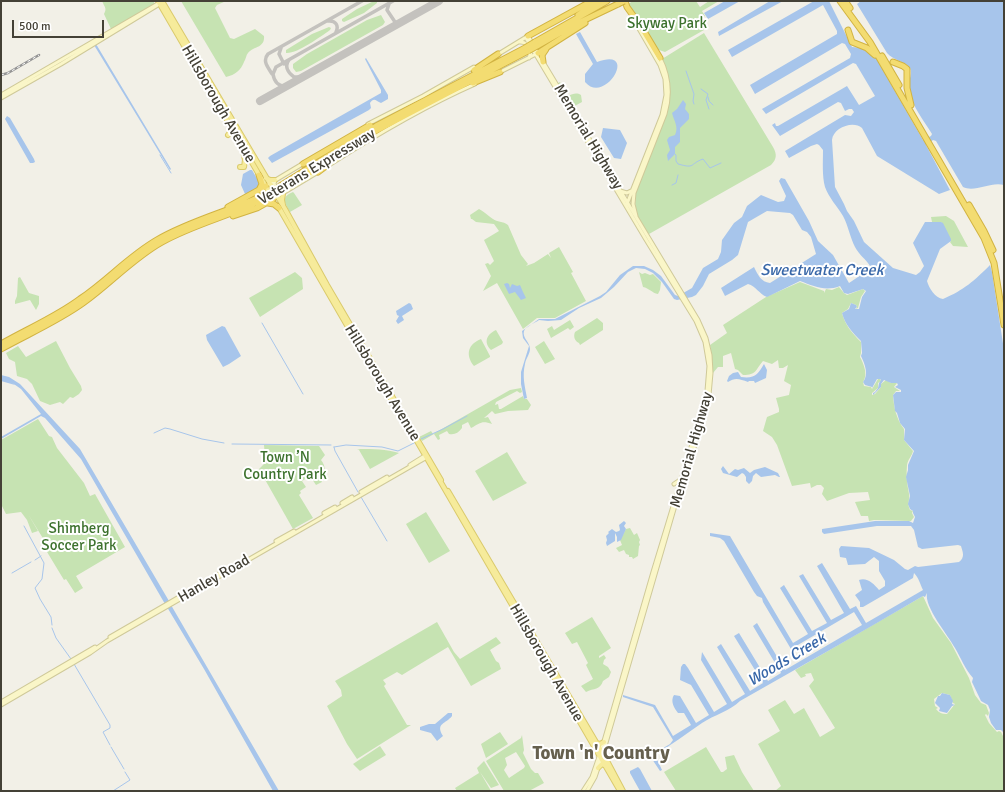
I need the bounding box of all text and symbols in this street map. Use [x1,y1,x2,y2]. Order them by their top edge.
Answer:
scale bar [14,12,106,38]
park label: Skyway Park [627,15,707,33]
text: 500 m [19,19,51,34]
street label: Hillsborough Avenue [177,42,259,166]
street label: Memorial Highway [549,81,627,193]
street label: Veterans Expressway [255,125,379,209]
water label: Sweetwater Creek [760,261,884,281]
street label: Hillsborough Avenue [340,322,424,444]
street label: Memorial Highway [667,390,717,510]
park label: Town ’N Country Park [243,449,327,484]
park label: Shimberg Soccer Park [41,520,117,555]
street label: Hanley Road [175,551,253,607]
street label: Hillsborough Avenue [505,601,587,725]
water label: Woods Creek [744,629,830,691]
district label: Town 'n' Country [532,743,670,765]

